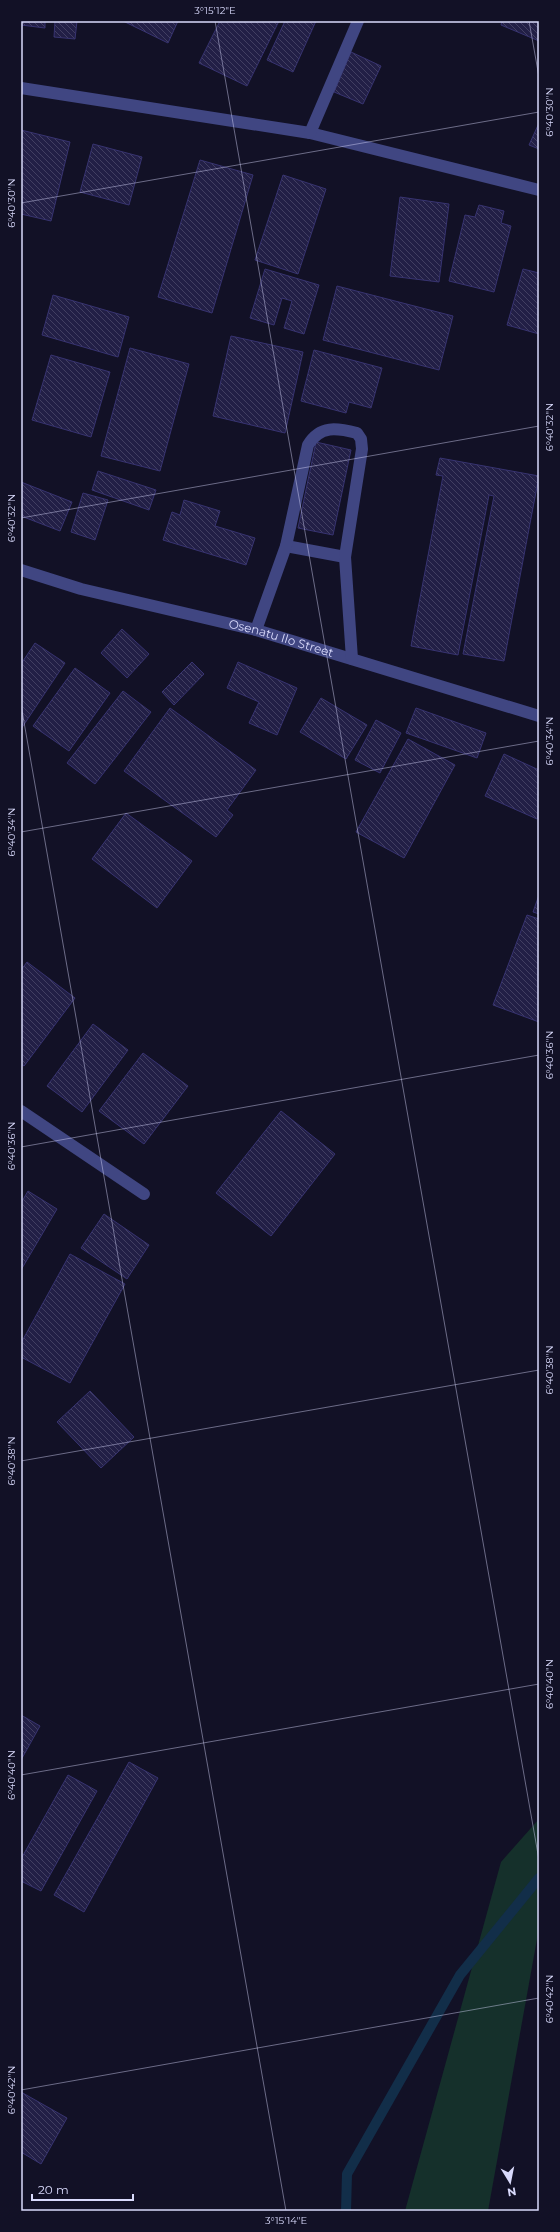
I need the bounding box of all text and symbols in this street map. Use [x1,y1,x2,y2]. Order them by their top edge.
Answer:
text: 3°15'12"E [194,4,236,17]
text: 6°40'30"N [543,87,556,137]
text: 6°40'30"N [5,178,18,228]
text: 6°40'32"N [543,403,556,451]
text: 6°40'32"N [5,494,18,542]
street label: Osenatu Ilo Street [227,616,335,660]
text: 6°40'34"N [543,717,556,765]
text: 6°40'34"N [5,808,18,856]
text: 6°40'36"N [543,1031,556,1079]
text: 6°40'36"N [5,1122,18,1170]
text: 6°40'38"N [543,1345,556,1395]
text: 6°40'38"N [5,1436,18,1486]
text: 6°40'40"N [543,1659,556,1709]
text: 6°40'40"N [5,1750,18,1800]
text: 6°40'42"N [543,1975,556,2023]
text: 6°40'42"N [5,2066,18,2114]
north arrow [490,2162,530,2202]
scale bar [32,2176,133,2202]
text: 20 m [38,2182,69,2197]
text: N [506,2184,517,2200]
text: 3°15'14"E [265,2214,307,2227]

